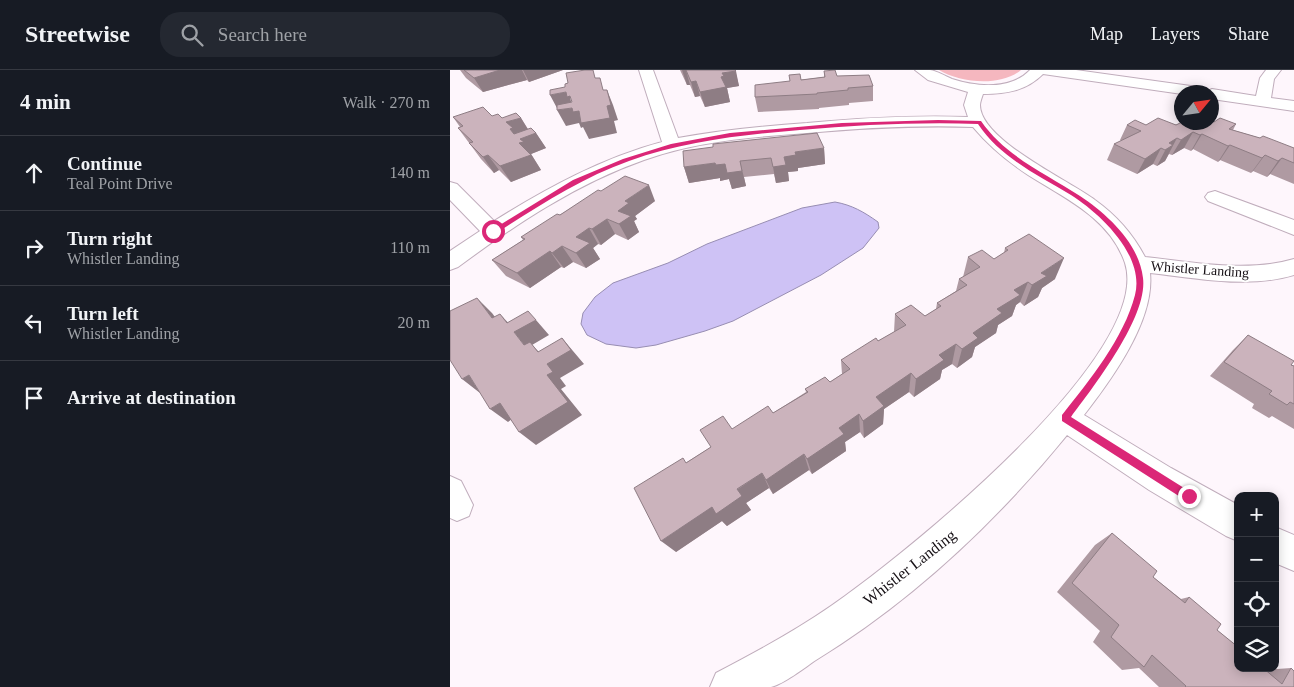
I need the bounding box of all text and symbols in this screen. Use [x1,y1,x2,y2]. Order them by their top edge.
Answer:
search box [160,12,510,57]
text: Streetwise [25,21,130,47]
icon: search [178,21,206,49]
text: Search here [218,24,307,45]
text: Map [1090,24,1123,44]
text: Layers [1151,24,1200,44]
text: Share [1228,24,1269,44]
north arrow [1174,85,1219,130]
text: 4 min [20,90,71,114]
text: Walk · 270 m [343,94,430,111]
text: Continue [67,153,142,174]
icon: ahead [20,159,48,187]
text: 140 m [390,164,430,181]
text: Teal Point Drive [67,175,173,192]
route start [482,220,505,243]
text: Turn right [67,228,152,249]
icon: right [20,234,48,262]
text: 110 m [390,239,430,256]
text: Whistler Landing [67,250,179,267]
street label: Whistler Landing [1150,259,1250,280]
text: Turn left [67,303,139,324]
icon: left [20,309,48,337]
text: 20 m [398,314,430,331]
text: Whistler Landing [67,325,179,342]
icon: arrive [20,384,48,412]
text: Arrive at destination [67,387,236,408]
route end [1178,485,1201,508]
map controls [1234,492,1279,672]
button: + [1234,492,1279,537]
street label: Whistler Landing [860,526,959,609]
button: − [1234,537,1279,582]
button: locate [1234,582,1279,627]
button: layers [1234,627,1279,672]

